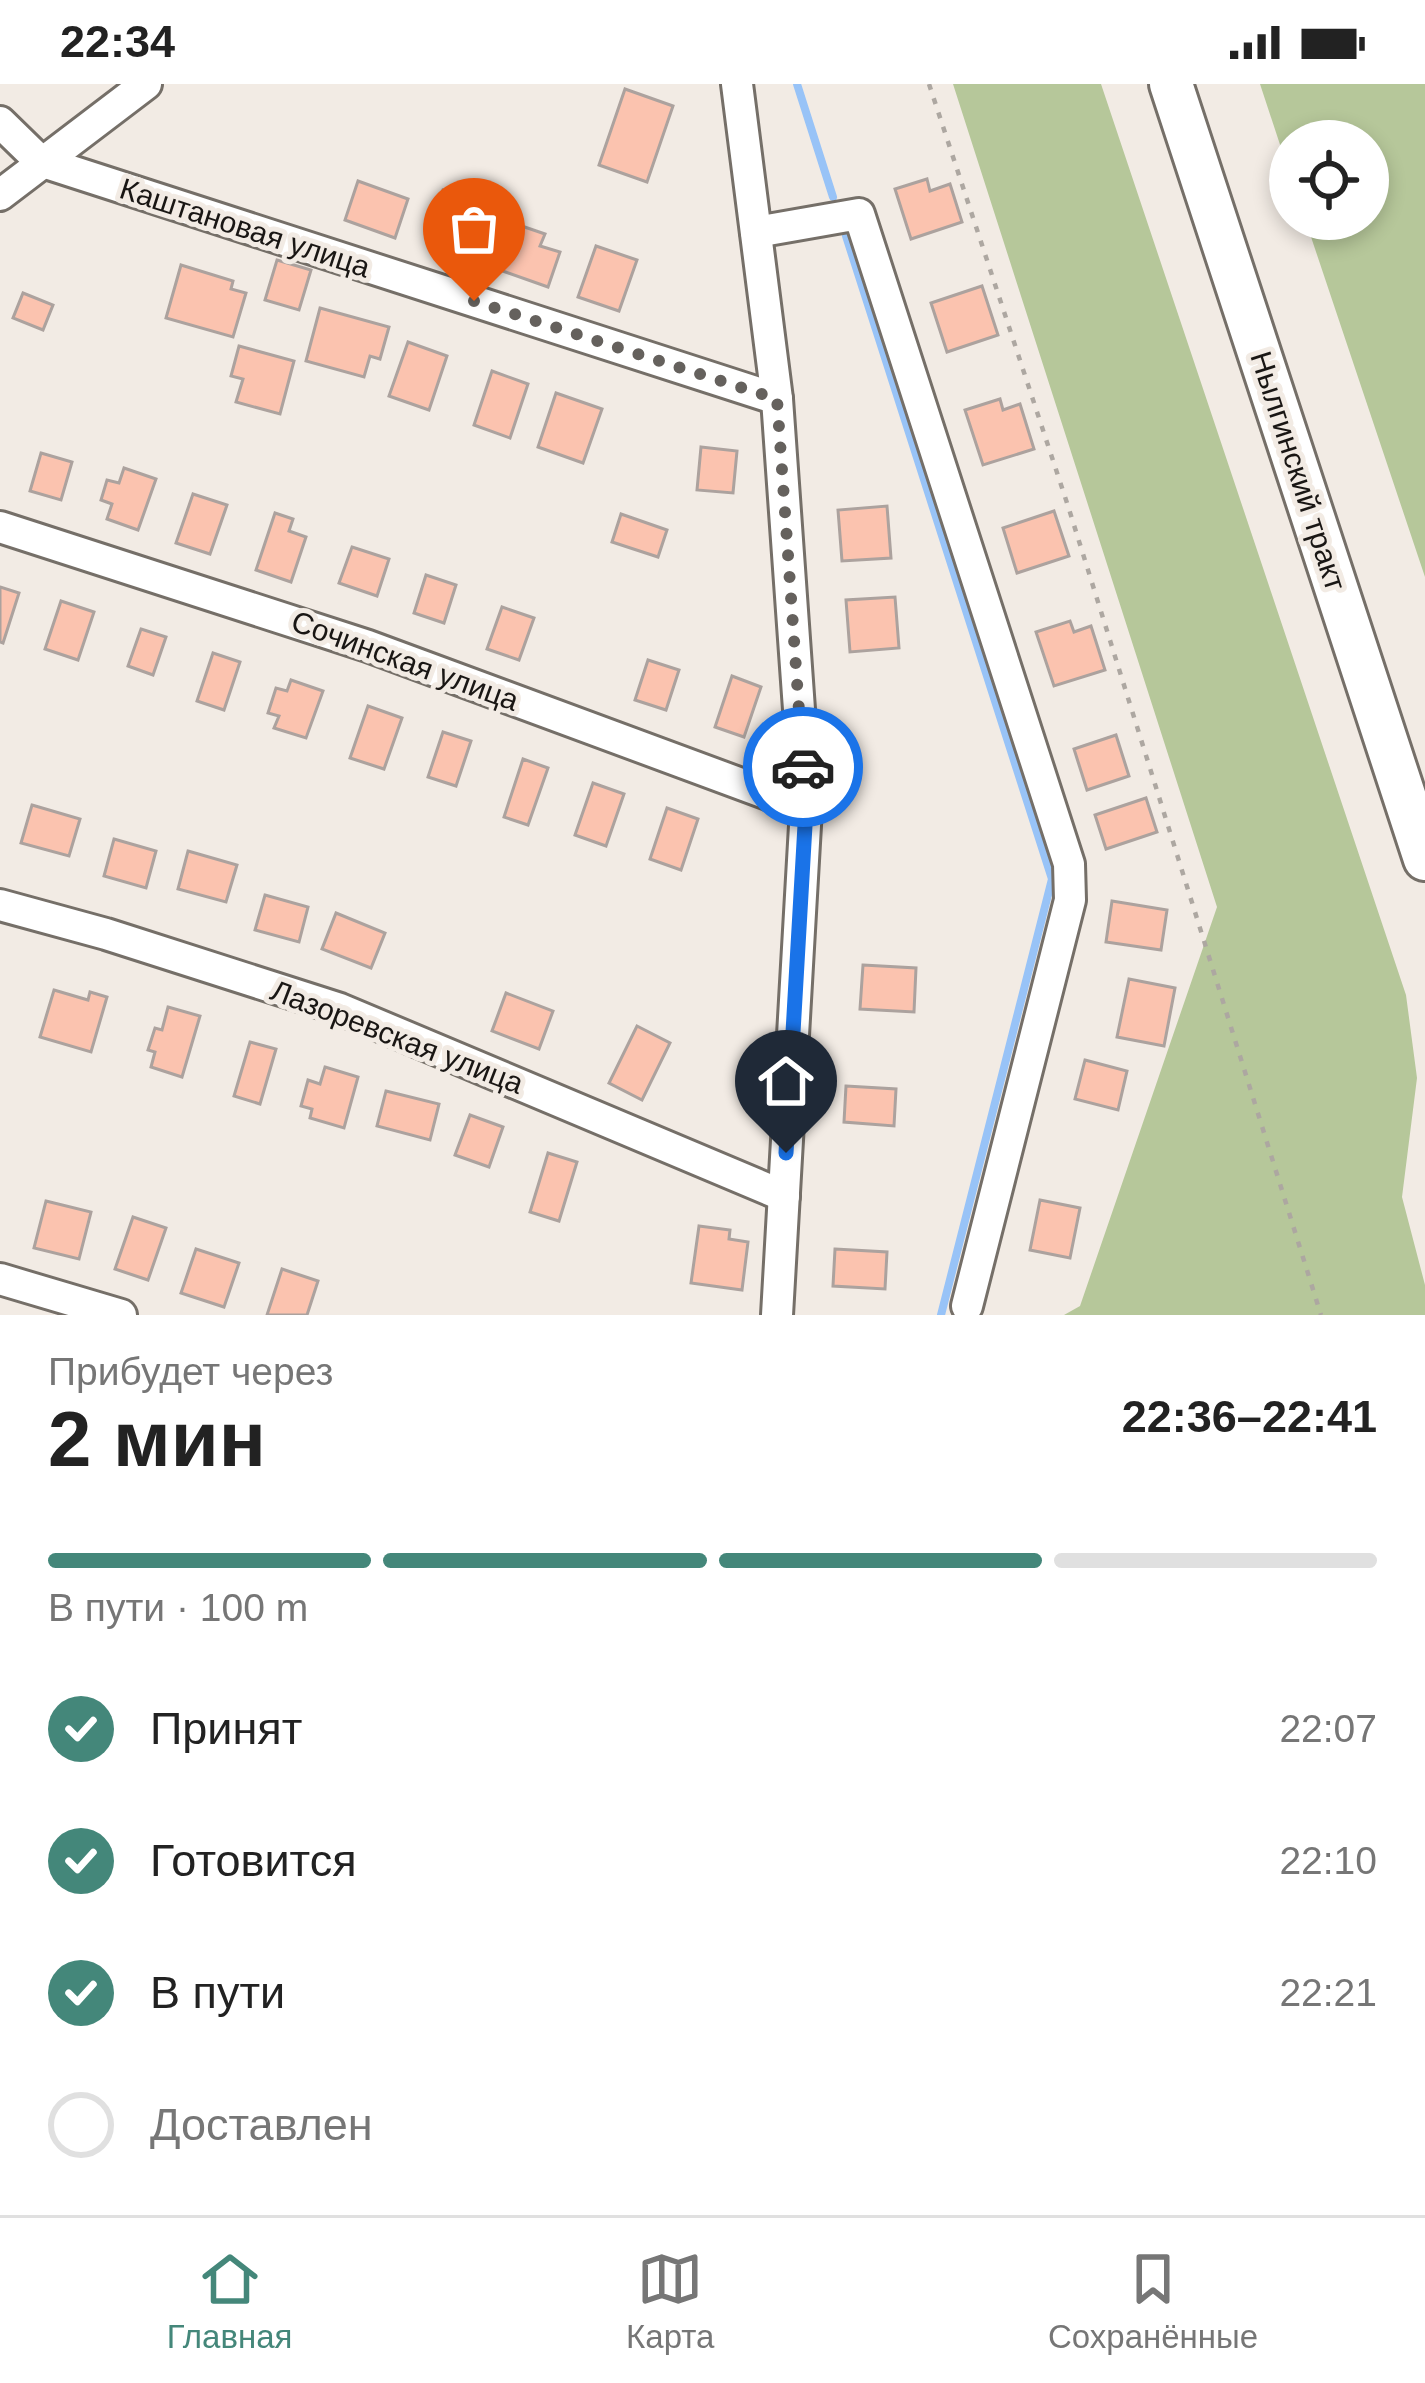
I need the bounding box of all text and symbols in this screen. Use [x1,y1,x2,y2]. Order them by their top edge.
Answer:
text: 22:34 [60,16,175,67]
map controls [1269,120,1389,240]
button: locate [1269,120,1389,240]
street label: Каштановая улица [116,172,375,284]
pin [423,178,525,301]
icon: bag [441,196,507,262]
street label: Нылгинский тракт [1244,347,1353,595]
street label: Сочинская улица [287,604,523,717]
courier [743,707,863,827]
icon: car [770,734,836,800]
street label: Лазоревская улица [266,973,528,1100]
pin [735,1030,837,1153]
icon: home [753,1048,819,1114]
text: Прибудет через [48,1350,333,1393]
text: 22:36–22:41 [1122,1391,1377,1442]
text: 2 мин [48,1395,266,1483]
text: В пути · 100 m [48,1586,308,1629]
icon: check [48,1696,114,1762]
text: Принят [150,1703,302,1754]
text: 22:07 [1279,1707,1377,1750]
icon: check [48,1828,114,1894]
text: Готовится [150,1835,357,1886]
text: 22:10 [1279,1839,1377,1882]
icon: check [48,1960,114,2026]
text: В пути [150,1967,285,2018]
text: 22:21 [1279,1971,1377,2014]
text: Доставлен [150,2099,373,2150]
tab: Главная [167,2246,292,2356]
tab: Карта [626,2246,714,2356]
tab: Сохранённые [1048,2246,1258,2356]

